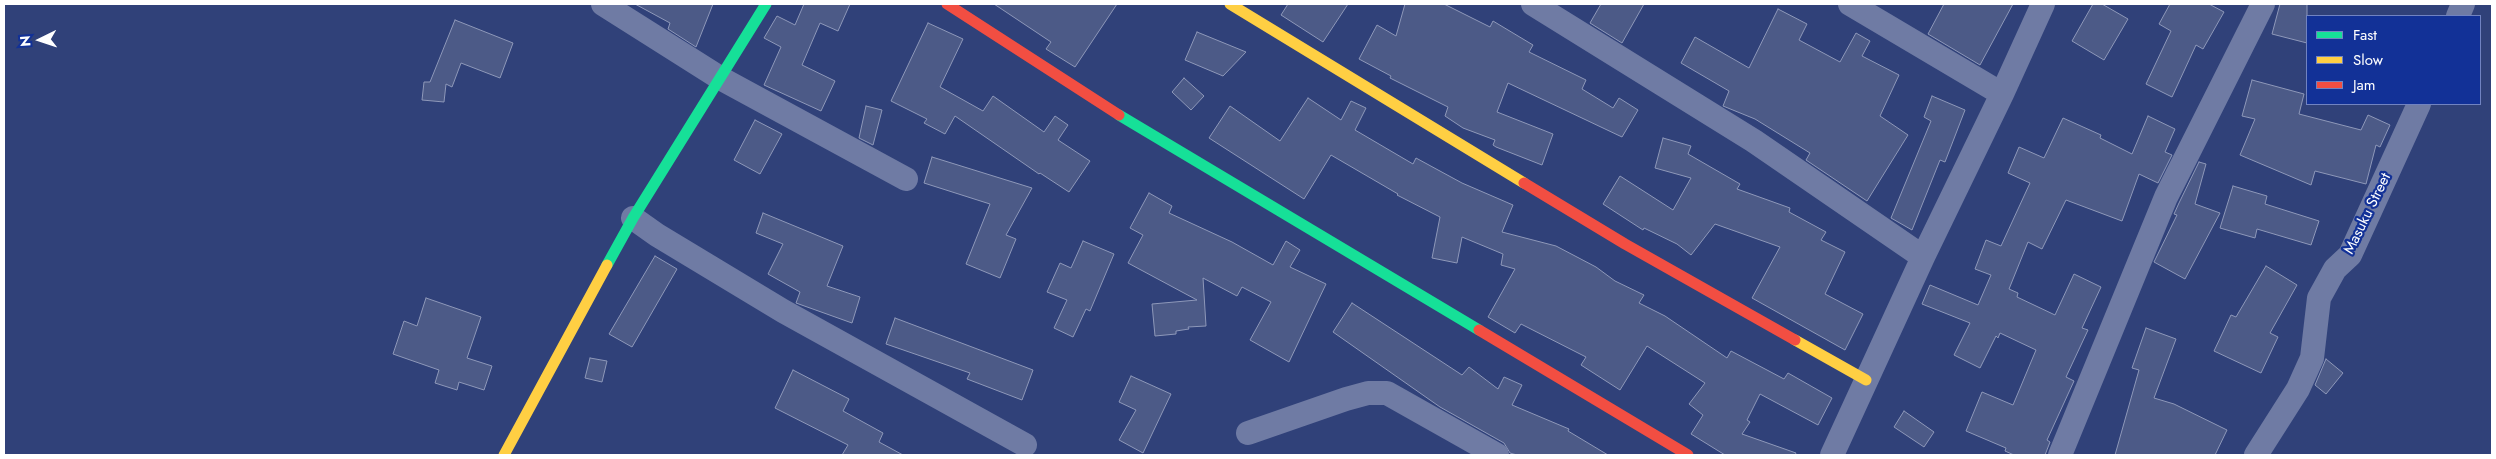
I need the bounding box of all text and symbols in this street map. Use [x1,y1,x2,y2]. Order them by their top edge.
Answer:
north arrow [15,15,65,65]
legend [2306,15,2481,105]
text: Fast [2353,24,2377,46]
text: N [15,35,35,47]
text: Slow [2353,49,2383,71]
text: Jam [2353,74,2376,96]
street label: Masuku Street [2341,171,2395,257]

